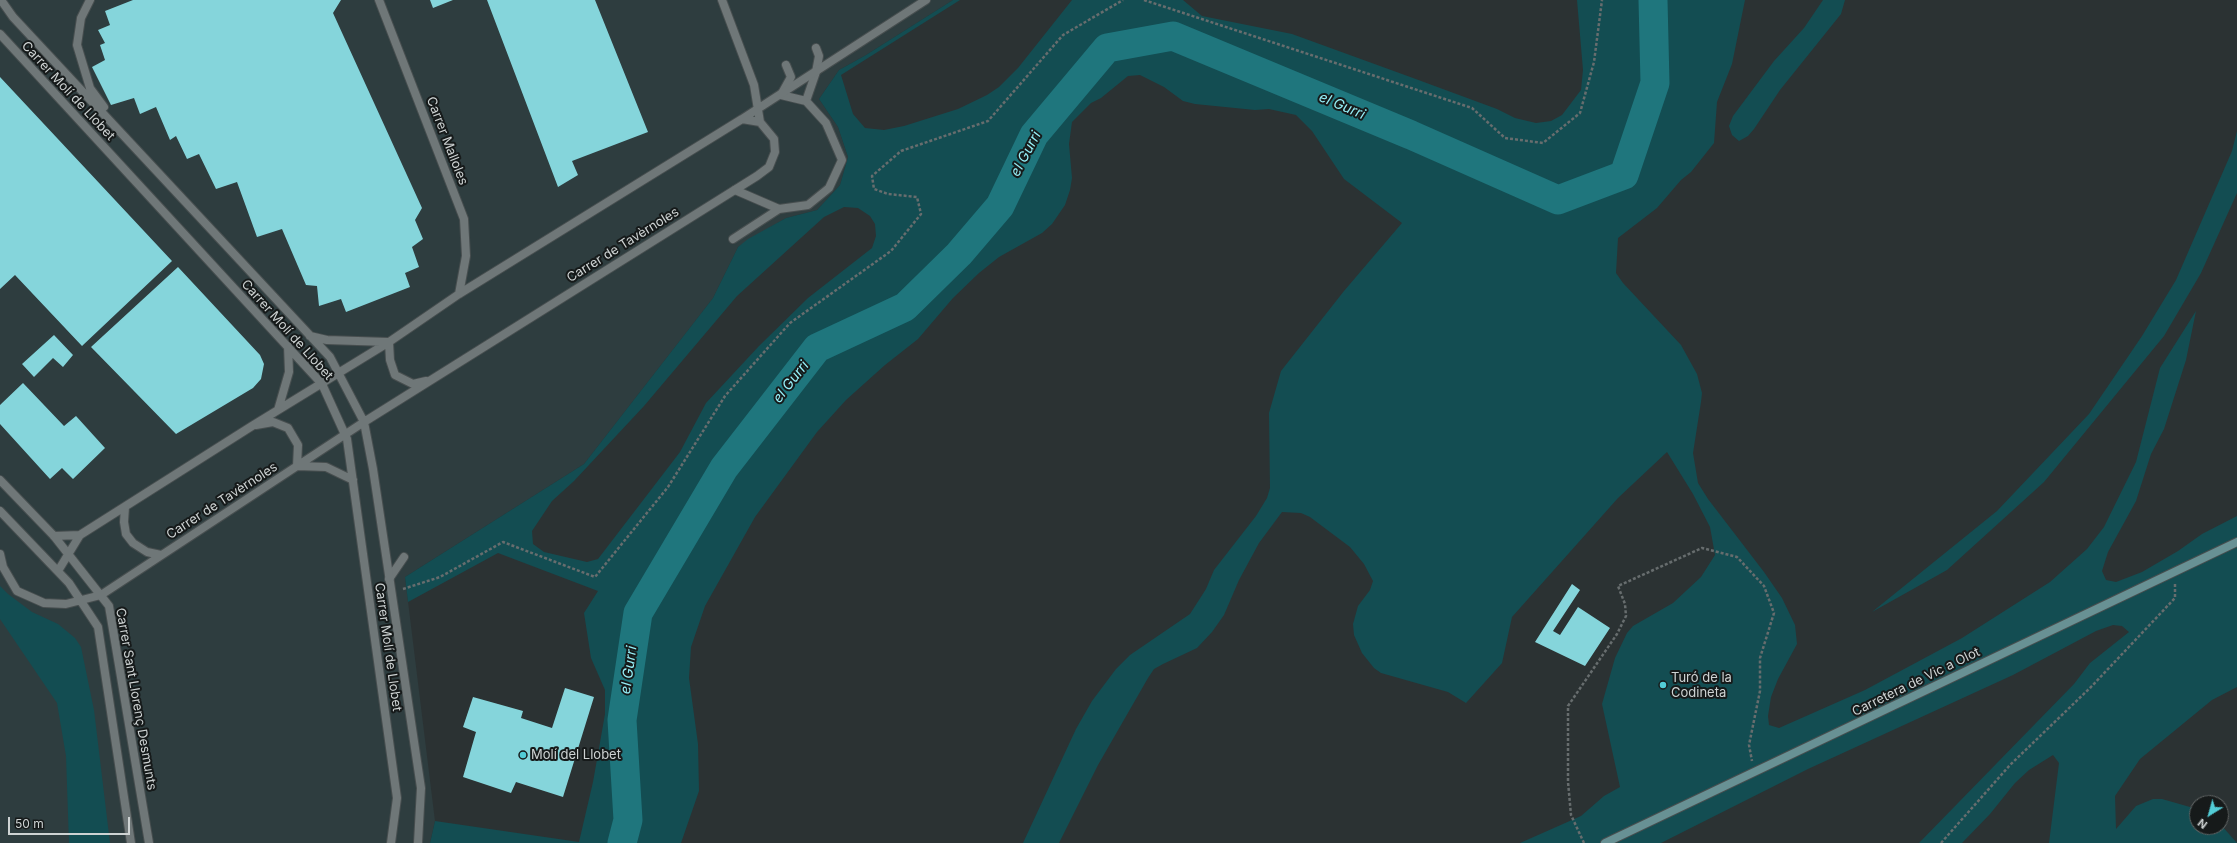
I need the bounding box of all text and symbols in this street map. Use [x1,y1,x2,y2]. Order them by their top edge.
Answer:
street label: Carrer Molí de Llobet [18,38,118,144]
water label: el Gurri [1316,89,1368,123]
street label: Carrer Malloles [423,95,471,187]
water label: el Gurri [1007,129,1045,179]
street label: Carrer de Tavèrnoles [564,204,682,286]
street label: Carrer Molí de Llobet [238,277,336,383]
water label: el Gurri [769,358,813,406]
street label: Carrer de Tavèrnoles [164,459,280,543]
street label: Carrer Molí de Llobet [371,582,405,712]
street label: Carrer Sant Llorenç Desmunts [112,607,160,791]
street label: Carretera de Vic a Olot [1850,644,1982,720]
water label: el Gurri [617,645,641,695]
place label: Turó de la Codineta [1671,670,1732,701]
marker: Turó de la Codineta [1658,680,1668,690]
place label: Molí del Llobet [531,747,621,763]
marker: Molí del Llobet [518,750,528,760]
north arrow [2189,795,2229,835]
scale bar [10,809,132,835]
text: 50 m [15,816,44,831]
text: N [2195,816,2210,832]

